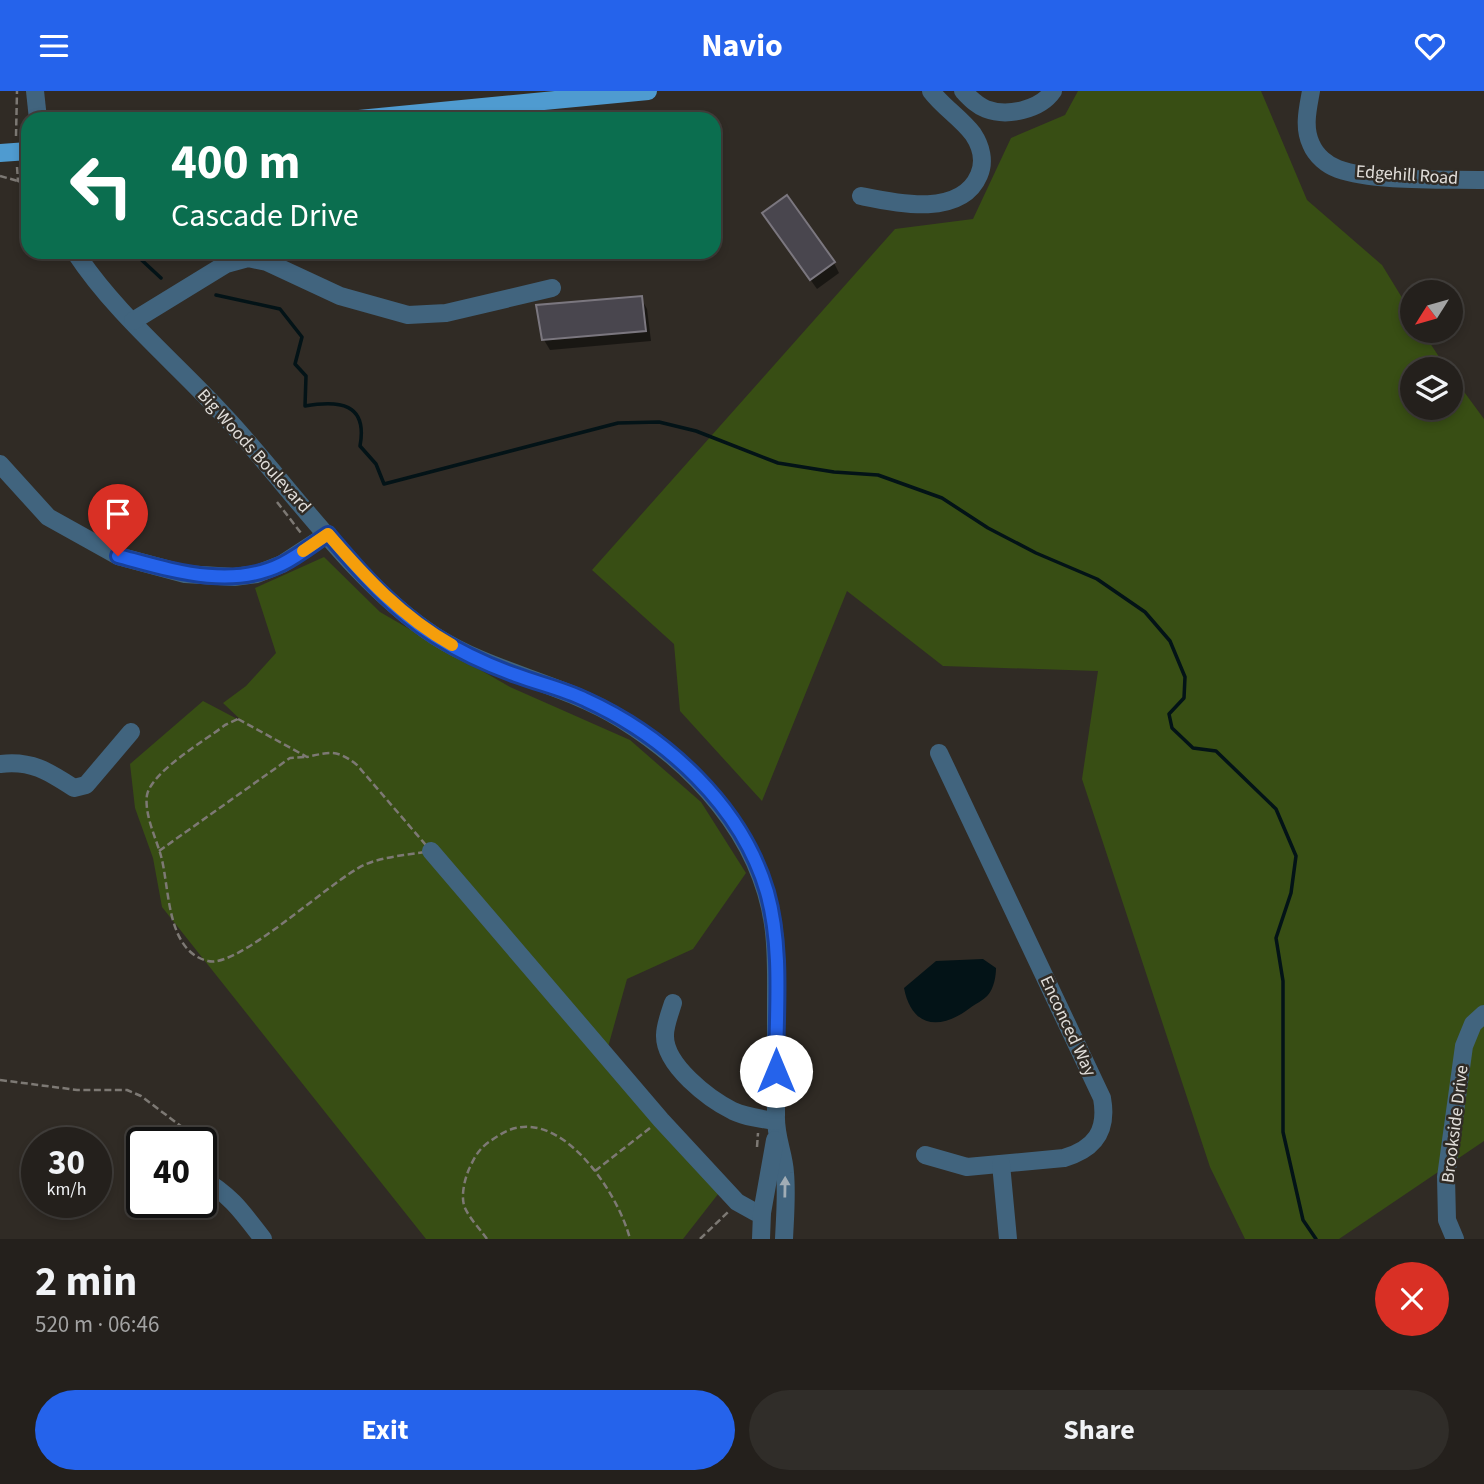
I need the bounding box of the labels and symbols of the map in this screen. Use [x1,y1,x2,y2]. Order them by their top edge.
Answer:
street label: Edgehill Road [1355,159,1459,191]
north arrow [1400,280,1463,343]
street label: Big Woods Boulevard [191,383,317,519]
pin [88,484,148,556]
street label: Enconced Way [1034,972,1102,1081]
position arrow [739,1034,813,1108]
street label: Brookside Drive [1435,1064,1475,1184]
speed limit sign: 40 [126,1127,217,1218]
one-way arrow [779,1176,791,1198]

